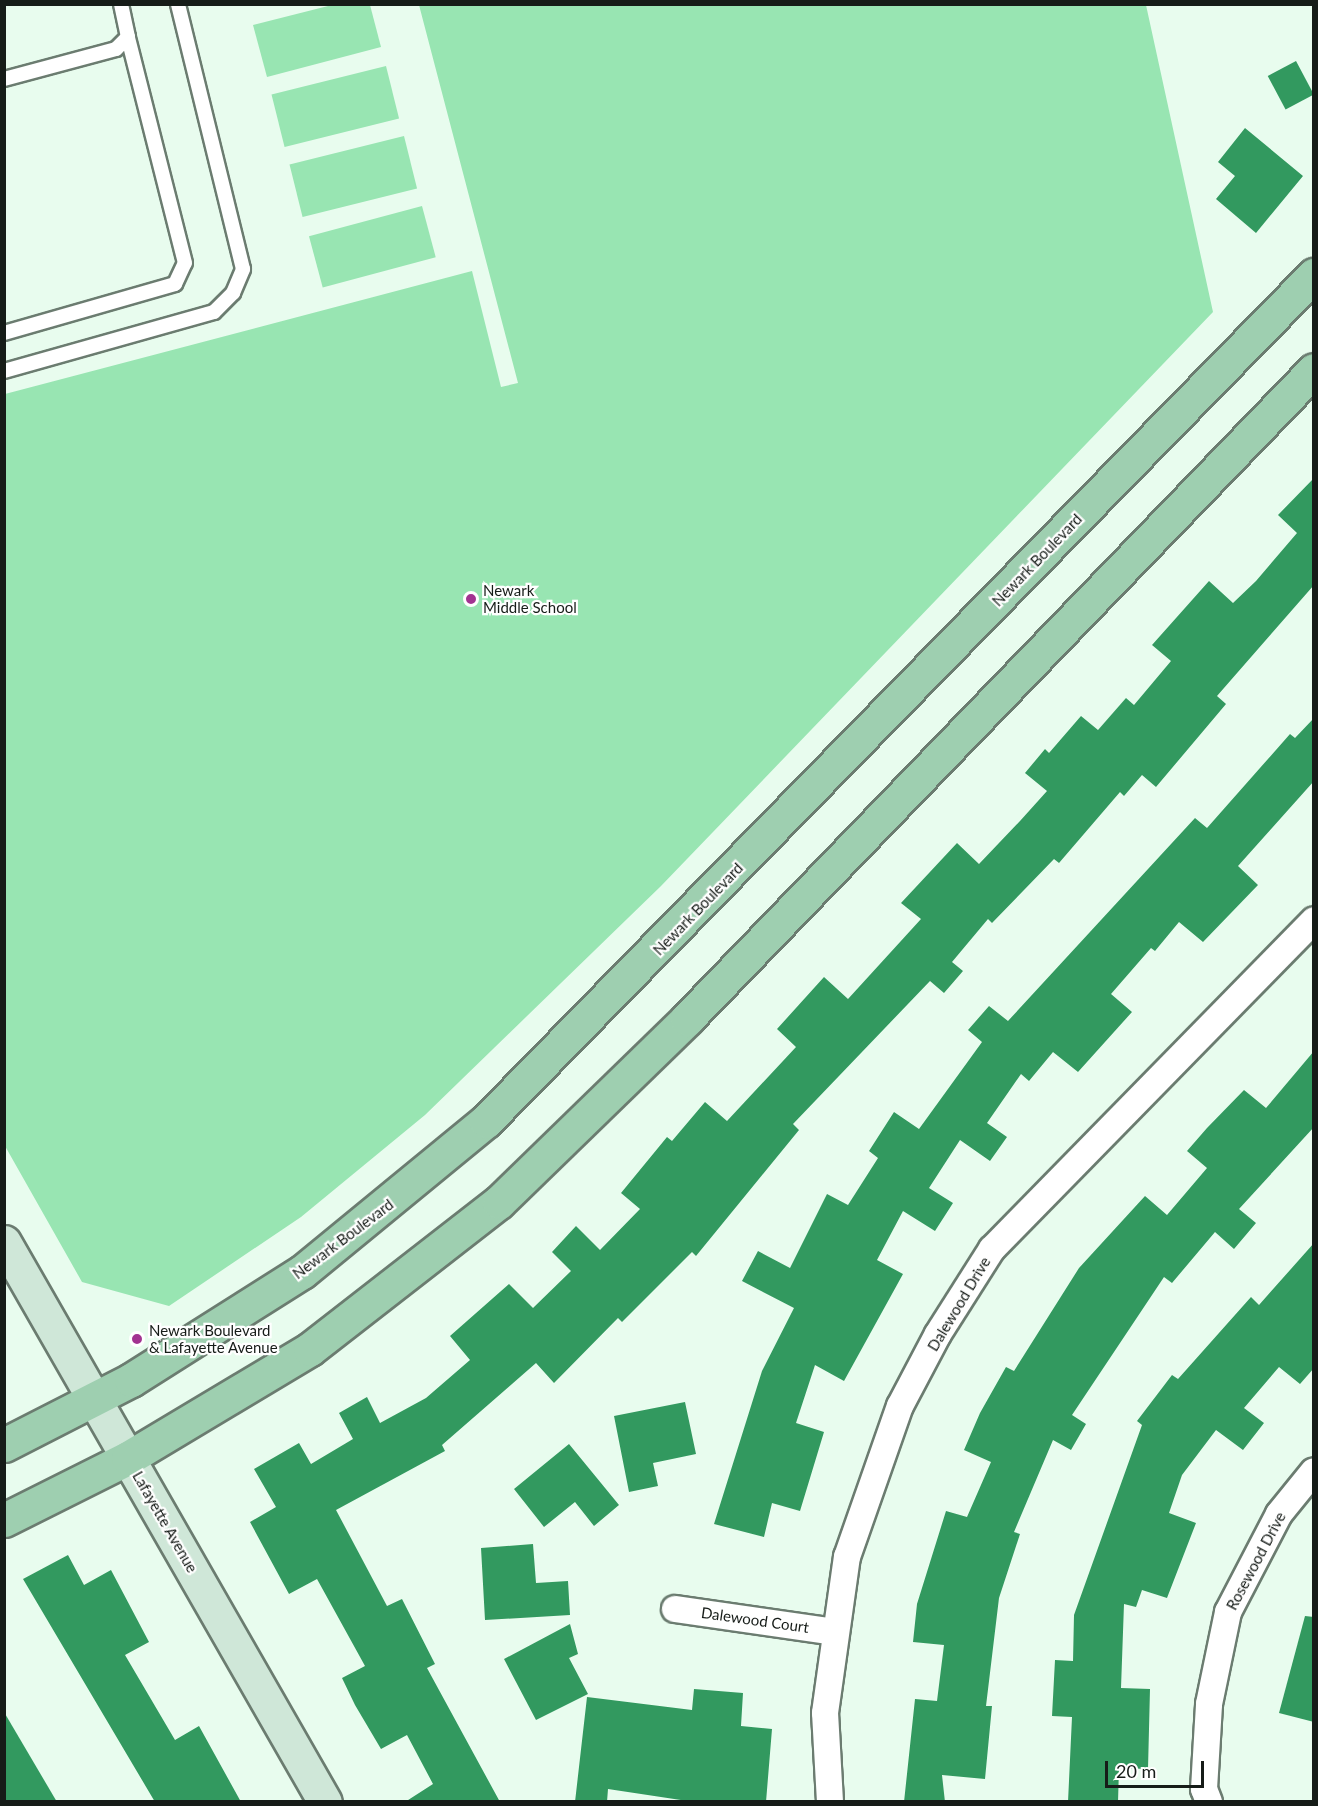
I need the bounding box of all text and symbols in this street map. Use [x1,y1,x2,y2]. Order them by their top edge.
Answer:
street label: Newark Boulevard [988,510,1086,610]
place label: Newark Middle School [483,581,577,616]
marker: Newark Middle School [464,592,478,606]
street label: Newark Boulevard [649,859,747,959]
street label: Newark Boulevard [289,1195,397,1283]
street label: Dalewood Drive [924,1254,994,1354]
place label: Newark Boulevard & Lafayette Avenue [149,1321,278,1356]
marker: Newark Boulevard & Lafayette Avenue [130,1332,144,1346]
street label: Lafayette Avenue [129,1468,201,1576]
street label: Rosewood Drive [1223,1509,1289,1613]
street label: Dalewood Court [700,1604,810,1636]
scale bar [1108,1749,1207,1787]
text: 20 m [1116,1760,1156,1782]

